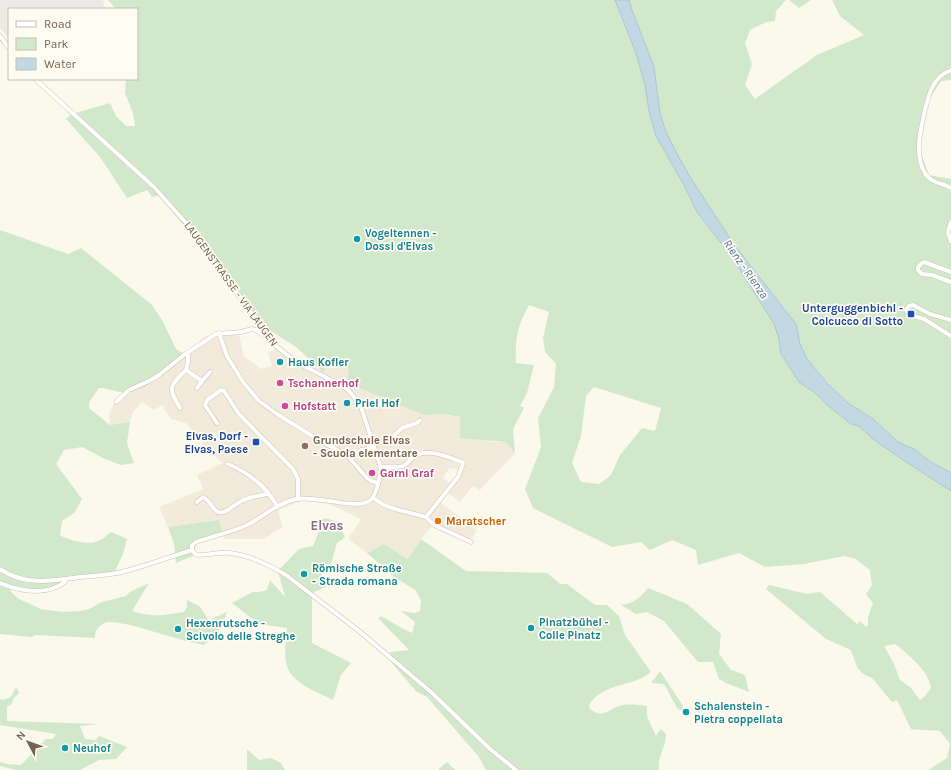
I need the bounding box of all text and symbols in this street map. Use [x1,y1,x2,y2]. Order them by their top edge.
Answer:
legend [8,8,138,80]
text: Road [44,17,72,31]
text: Park [44,37,69,51]
text: Water [44,57,77,71]
street label: LAUGENSTRASSE - VIA LAUGEN [181,219,281,349]
place label: Vogeltennen - Dossi d'Elvas [365,227,436,253]
marker: Vogeltennen - Dossi d'Elvas [352,234,362,244]
water label: Rienz - Rienza [720,237,772,301]
place label: Unterguggenbichl - Colcucco di Sotto [802,302,903,328]
marker: Unterguggenbichl - Colcucco di Sotto [906,309,916,319]
place label: Haus Kofler [288,356,349,369]
marker: Haus Kofler [275,357,285,367]
place label: Tschannerhof [288,377,360,390]
marker: Tschannerhof [275,378,285,388]
place label: Priel Hof [355,397,400,410]
marker: Priel Hof [342,398,352,408]
place label: Hofstatt [293,400,337,413]
marker: Hofstatt [280,401,290,411]
place label: Elvas, Dorf - Elvas, Paese [184,430,248,456]
place label: Grundschule Elvas - Scuola elementare [313,434,418,460]
marker: Elvas, Dorf - Elvas, Paese [251,437,261,447]
marker: Grundschule Elvas - Scuola elementare [300,441,310,451]
place label: Garni Graf [380,467,435,480]
marker: Garni Graf [367,468,377,478]
place label: Maratscher [446,515,506,528]
marker: Maratscher [433,516,443,526]
district label: Elvas [311,518,344,533]
place label: Römische Straße - Strada romana [312,562,402,588]
marker: Römische Straße - Strada romana [299,569,309,579]
place label: Pinatzbühel - Colle Pinatz [539,616,609,642]
place label: Hexenrutsche - Scivolo delle Streghe [186,617,295,643]
marker: Pinatzbühel - Colle Pinatz [526,623,536,633]
marker: Hexenrutsche - Scivolo delle Streghe [173,624,183,634]
place label: Schalenstein - Pietra coppellata [694,700,783,726]
marker: Schalenstein - Pietra coppellata [681,707,691,717]
north arrow [8,722,48,762]
text: N [13,729,28,743]
place label: Neuhof [73,742,112,755]
marker: Neuhof [60,743,70,753]

